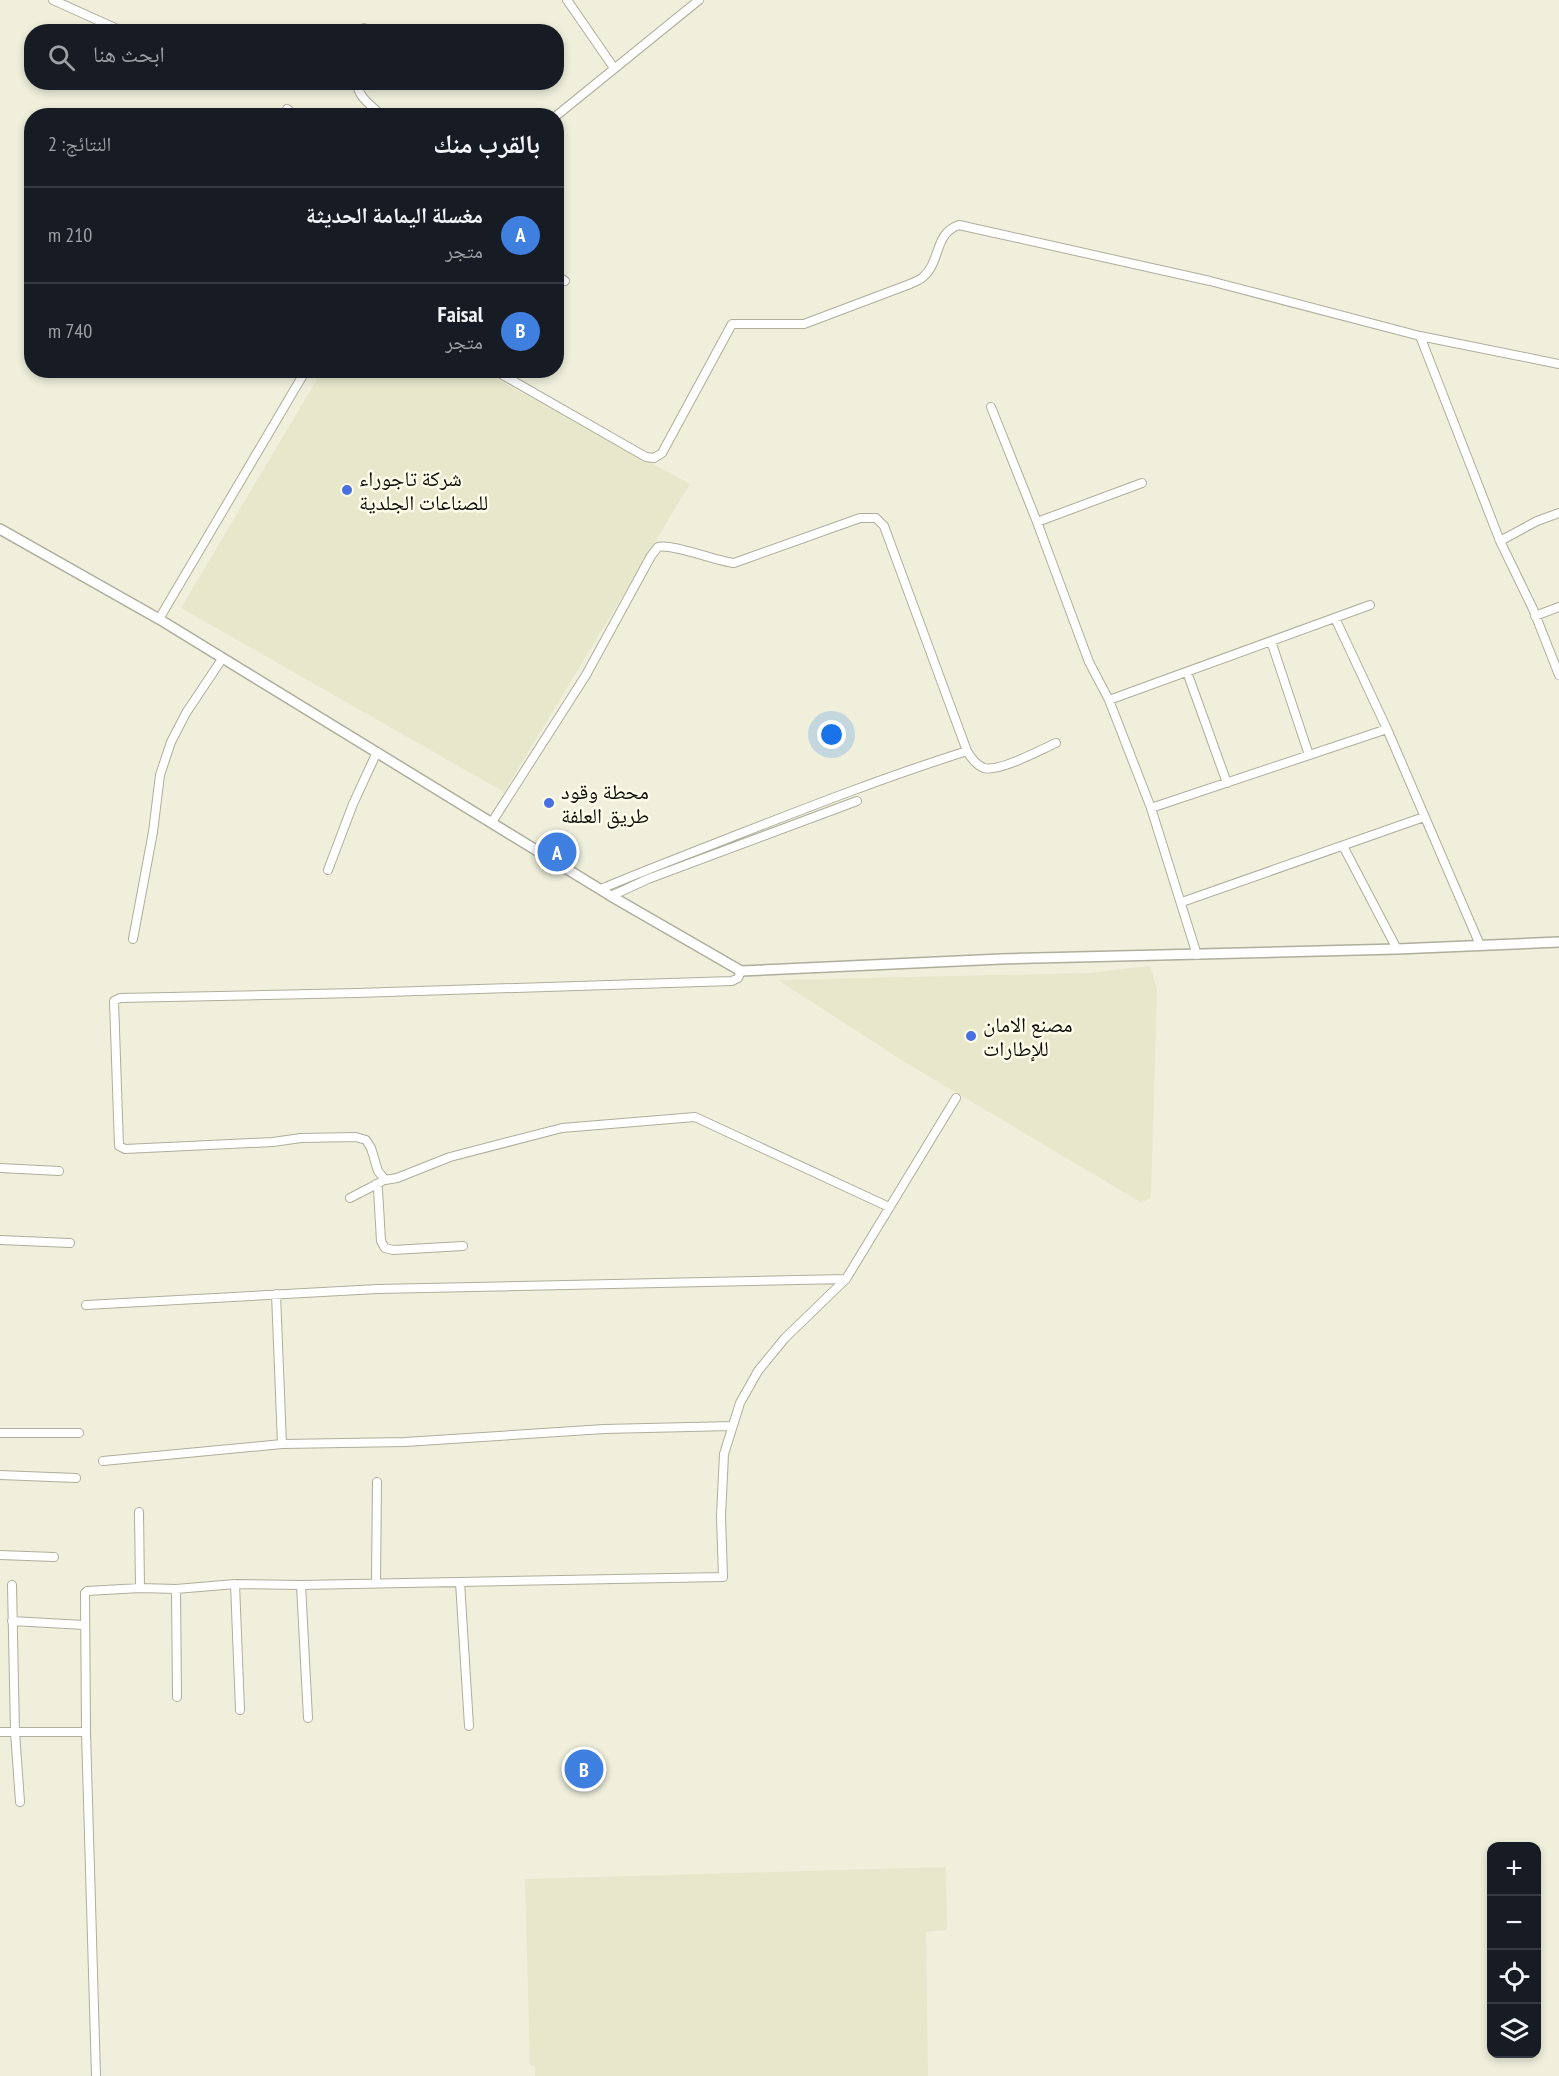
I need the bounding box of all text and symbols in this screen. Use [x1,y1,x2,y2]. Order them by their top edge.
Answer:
search box [24,24,564,90]
text: ابحث هنا [93,40,165,68]
icon: search [45,41,78,74]
text: بالقرب منك [433,127,540,160]
text: النتائج: 2 [48,131,111,157]
text: مغسلة اليمامة الحديثة [306,201,483,229]
text: 210 m [48,222,92,248]
text: A [515,222,526,248]
text: متجر [445,238,483,264]
text: Faisal [438,300,483,328]
text: 740 m [48,318,92,344]
text: B [516,318,525,344]
text: متجر [445,329,483,355]
place label: شركة تاجوراء للصناعات الجلدية [359,465,488,516]
marker: شركة تاجوراء للصناعات الجلدية [340,483,354,497]
your location [817,720,846,749]
place label: محطة وقود طريق العلفة [561,778,649,829]
marker: محطة وقود طريق العلفة [542,796,556,810]
pin: A [538,830,576,874]
place label: مصنع الامان للإطارات [983,1011,1073,1062]
marker: مصنع الامان للإطارات [964,1029,978,1043]
pin: B [564,1746,604,1792]
map controls [1487,1842,1541,2058]
button: + [1487,1842,1541,1896]
button: − [1487,1896,1541,1950]
button: locate [1487,1950,1541,2004]
button: layers [1487,2004,1541,2058]

